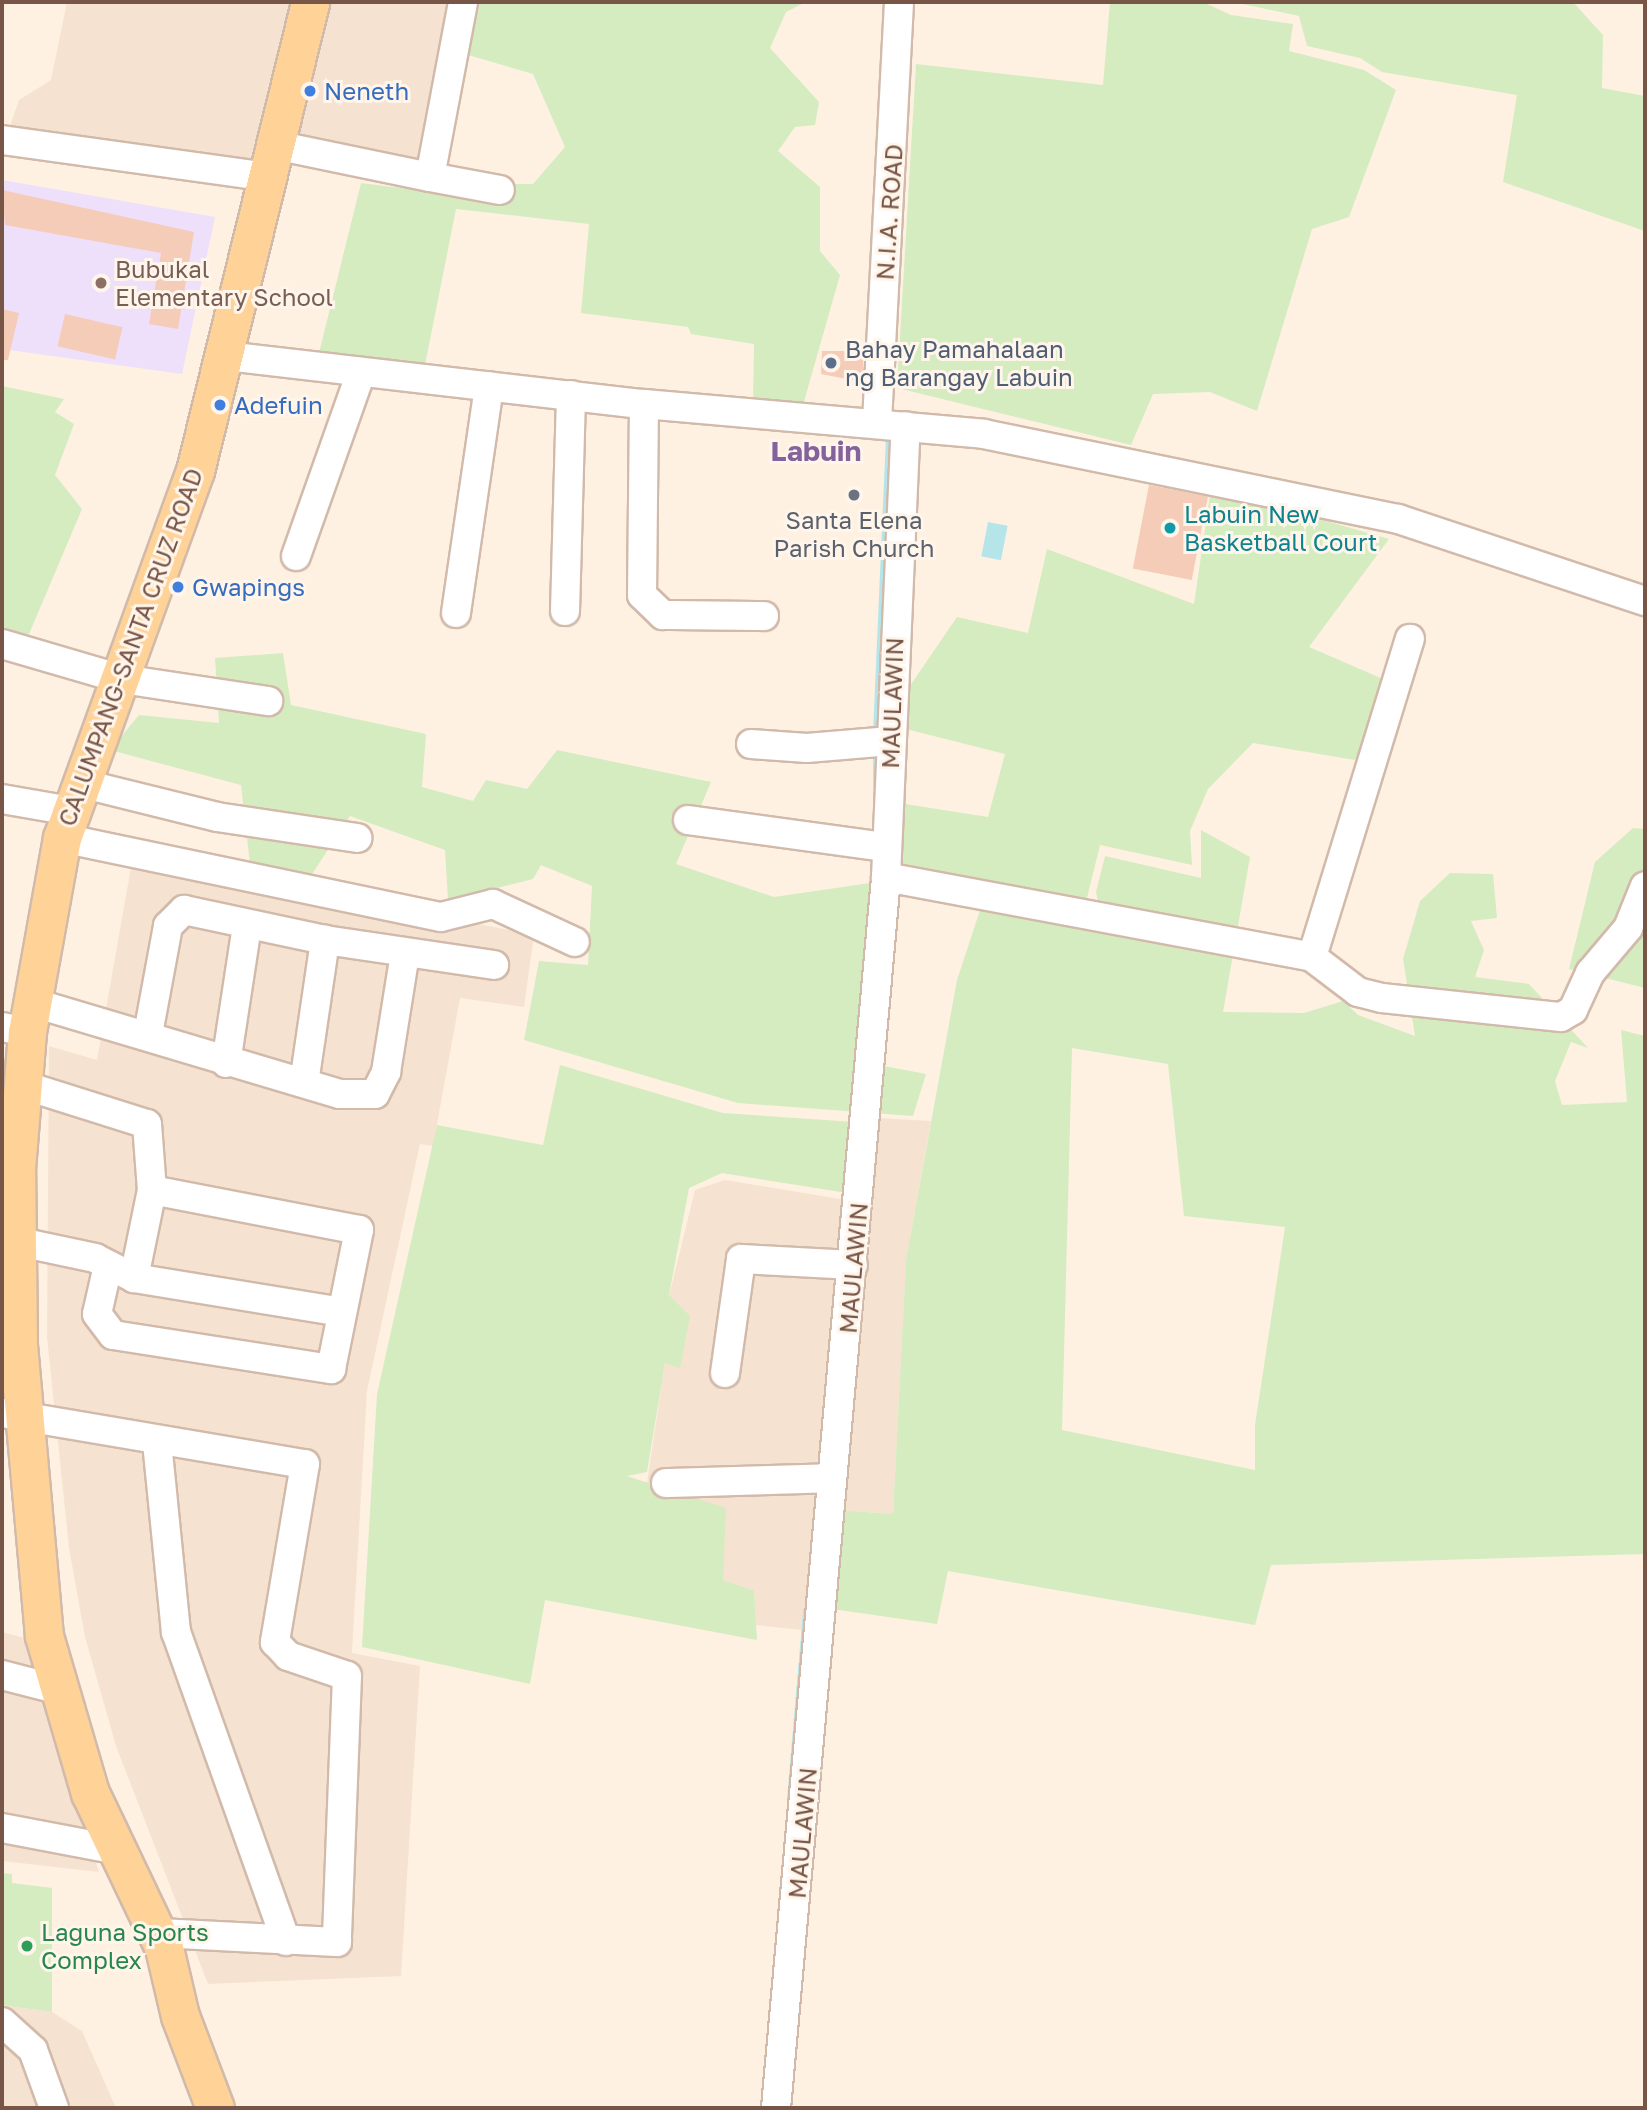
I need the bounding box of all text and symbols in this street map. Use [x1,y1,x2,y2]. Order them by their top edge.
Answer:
place label: Neneth [324,77,409,105]
marker: Neneth [302,83,318,99]
street label: N.I.A. ROAD [870,143,908,281]
place label: Bubukal Elementary School [115,255,333,311]
marker: Bubukal Elementary School [93,275,109,291]
place label: Bahay Pamahalaan ng Barangay Labuin [845,335,1073,391]
marker: Bahay Pamahalaan ng Barangay Labuin [823,355,839,371]
place label: Adefuin [234,391,323,419]
marker: Adefuin [212,397,228,413]
district label: Labuin [771,434,861,468]
street label: CALUMPANG-SANTA CRUZ ROAD [52,464,208,830]
marker: Santa Elena Parish Church [846,487,862,503]
place label: Labuin New Basketball Court [1184,500,1377,556]
place label: Santa Elena Parish Church [774,506,934,562]
marker: Labuin New Basketball Court [1162,520,1178,536]
place label: Gwapings [192,573,305,601]
marker: Gwapings [170,579,186,595]
street label: MAULAWIN [875,637,909,769]
street label: MAULAWIN [833,1201,873,1335]
street label: MAULAWIN [782,1766,822,1900]
place label: Laguna Sports Complex [41,1918,209,1974]
marker: Laguna Sports Complex [19,1938,35,1954]

